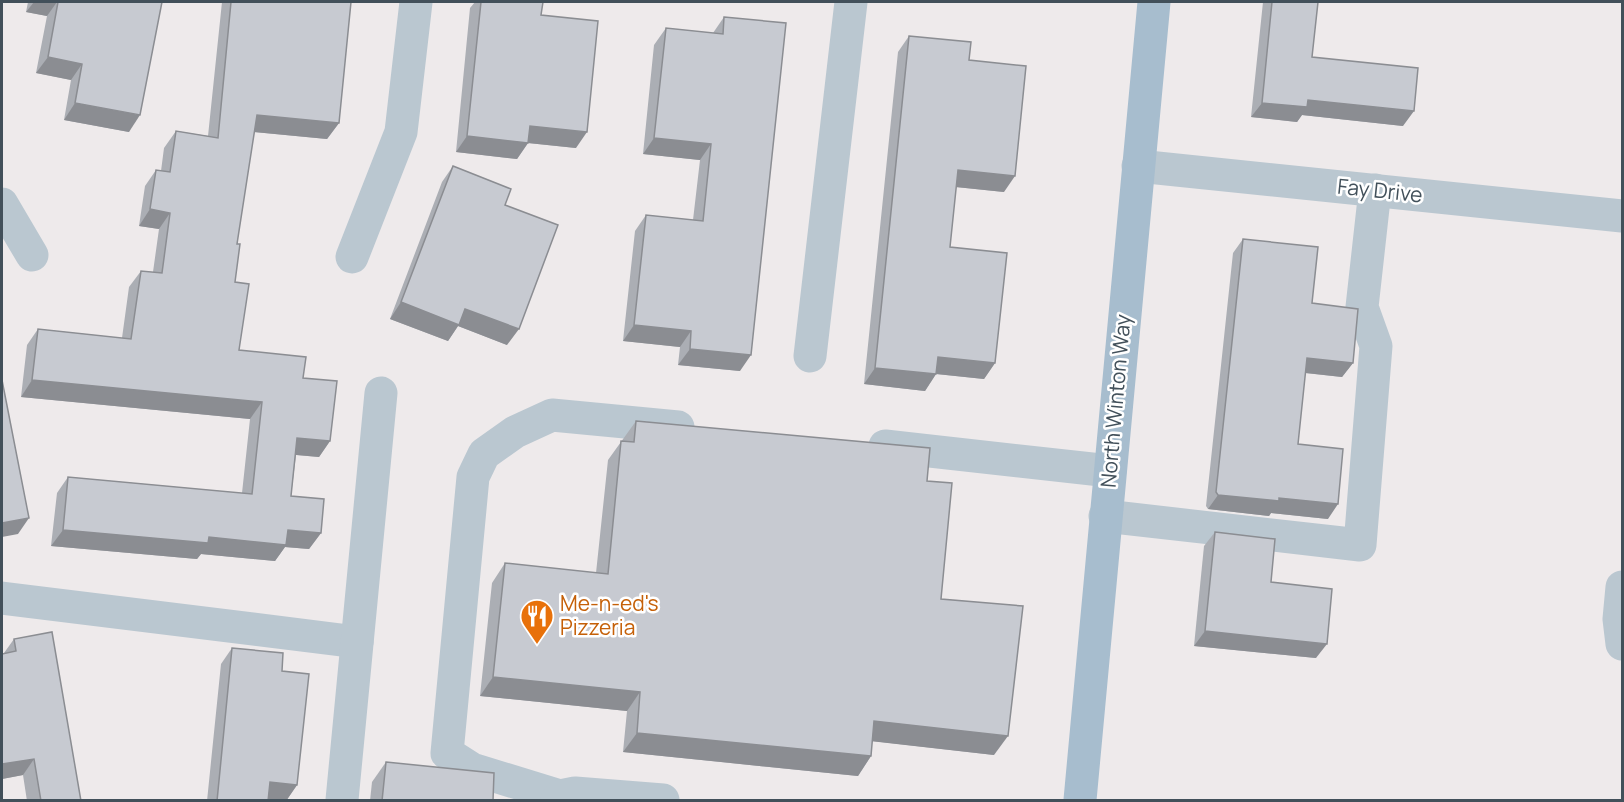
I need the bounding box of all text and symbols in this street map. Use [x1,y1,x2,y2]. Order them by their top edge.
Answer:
street label: Fay Drive [1336,172,1424,208]
street label: North Winton Way [1093,313,1137,489]
place label: Me-n-ed's Pizzeria [560,589,659,641]
restaurant icon: Me-n-ed's Pizzeria [519,598,555,645]

